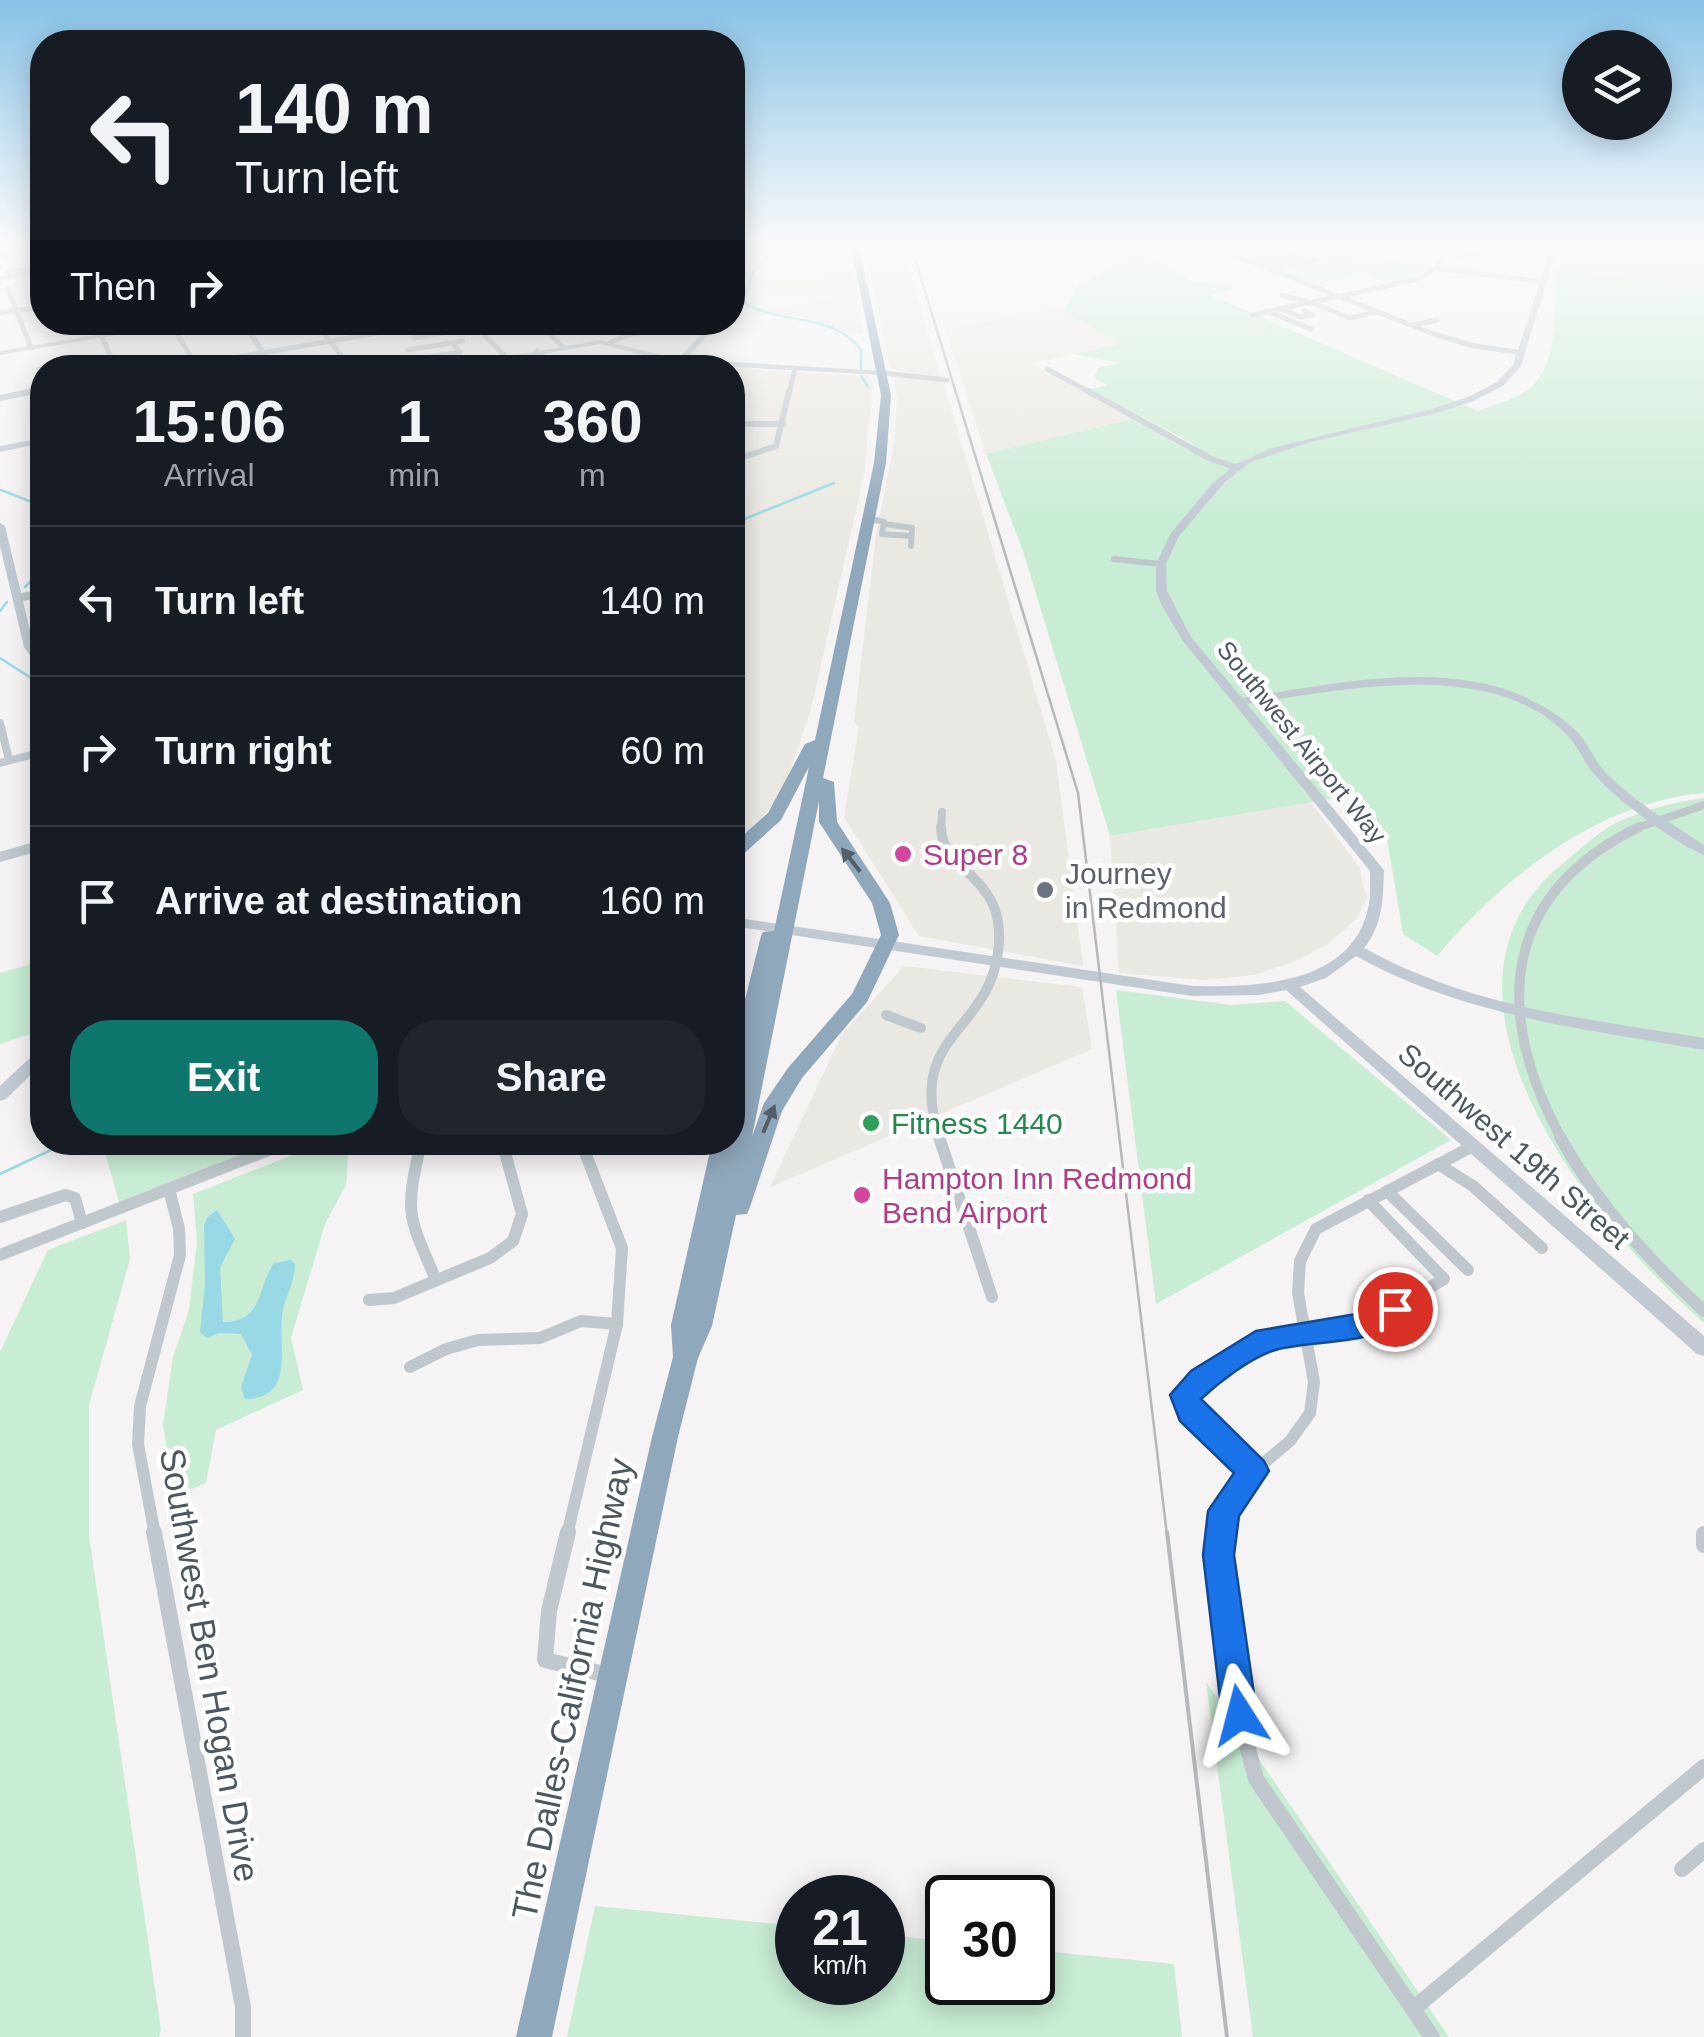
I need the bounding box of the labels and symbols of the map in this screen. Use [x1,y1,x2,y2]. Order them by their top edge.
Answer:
street label: Southwest Airport Way [1212,635,1392,849]
place label: Super 8 [923,838,1028,871]
marker: Super 8 [892,843,914,865]
one-way arrow [841,847,862,873]
place label: Journey in Redmond [1065,857,1227,924]
marker: Journey in Redmond [1034,879,1056,901]
street label: Southwest 19th Street [1392,1037,1637,1256]
one-way arrow [761,1104,777,1134]
place label: Fitness 1440 [891,1107,1063,1140]
marker: Fitness 1440 [860,1112,882,1134]
place label: Hampton Inn Redmond Bend Airport [882,1162,1192,1229]
marker: Hampton Inn Redmond Bend Airport [851,1184,873,1206]
pin [1353,1267,1438,1352]
street label: Southwest Ben Hogan Drive [153,1445,267,1885]
street label: The Dalles-California Highway [504,1454,640,1923]
position arrow [1188,1663,1292,1767]
speed limit sign: 30 [925,1875,1055,2005]

